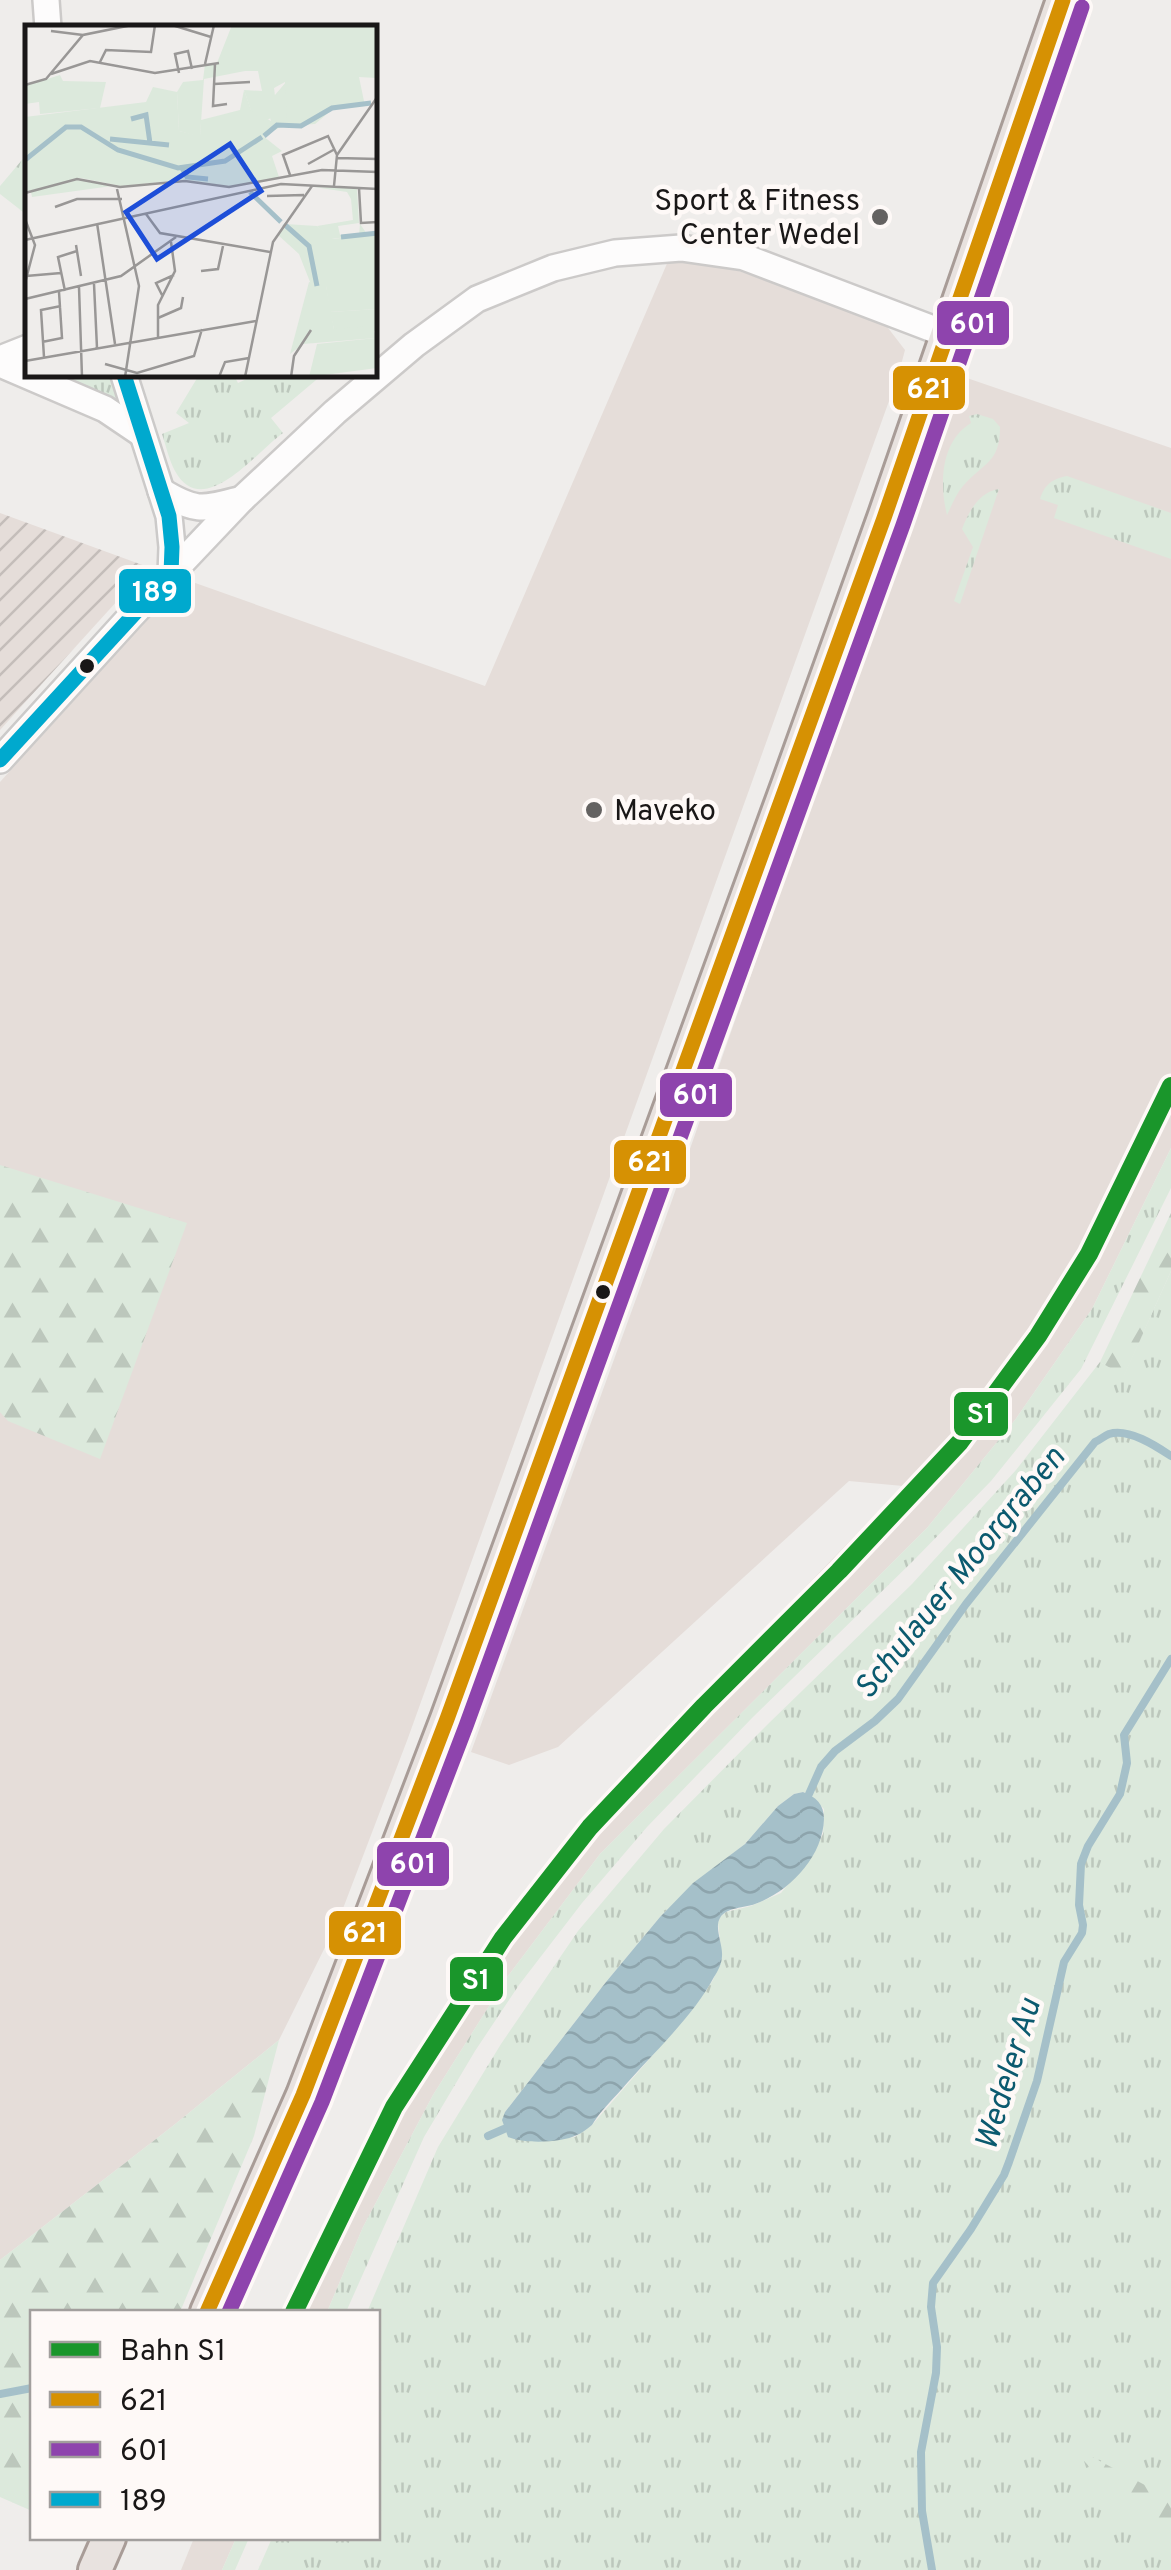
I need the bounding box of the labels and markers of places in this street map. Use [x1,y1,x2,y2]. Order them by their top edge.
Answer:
place label: Sport & Fitness Center Wedel [654,184,860,255]
marker: Sport & Fitness Center Wedel [869,206,891,228]
unlabelled marker [77,656,97,676]
place label: Maveko [614,794,716,831]
marker: Maveko [583,799,605,821]
unlabelled marker [593,1282,613,1302]

